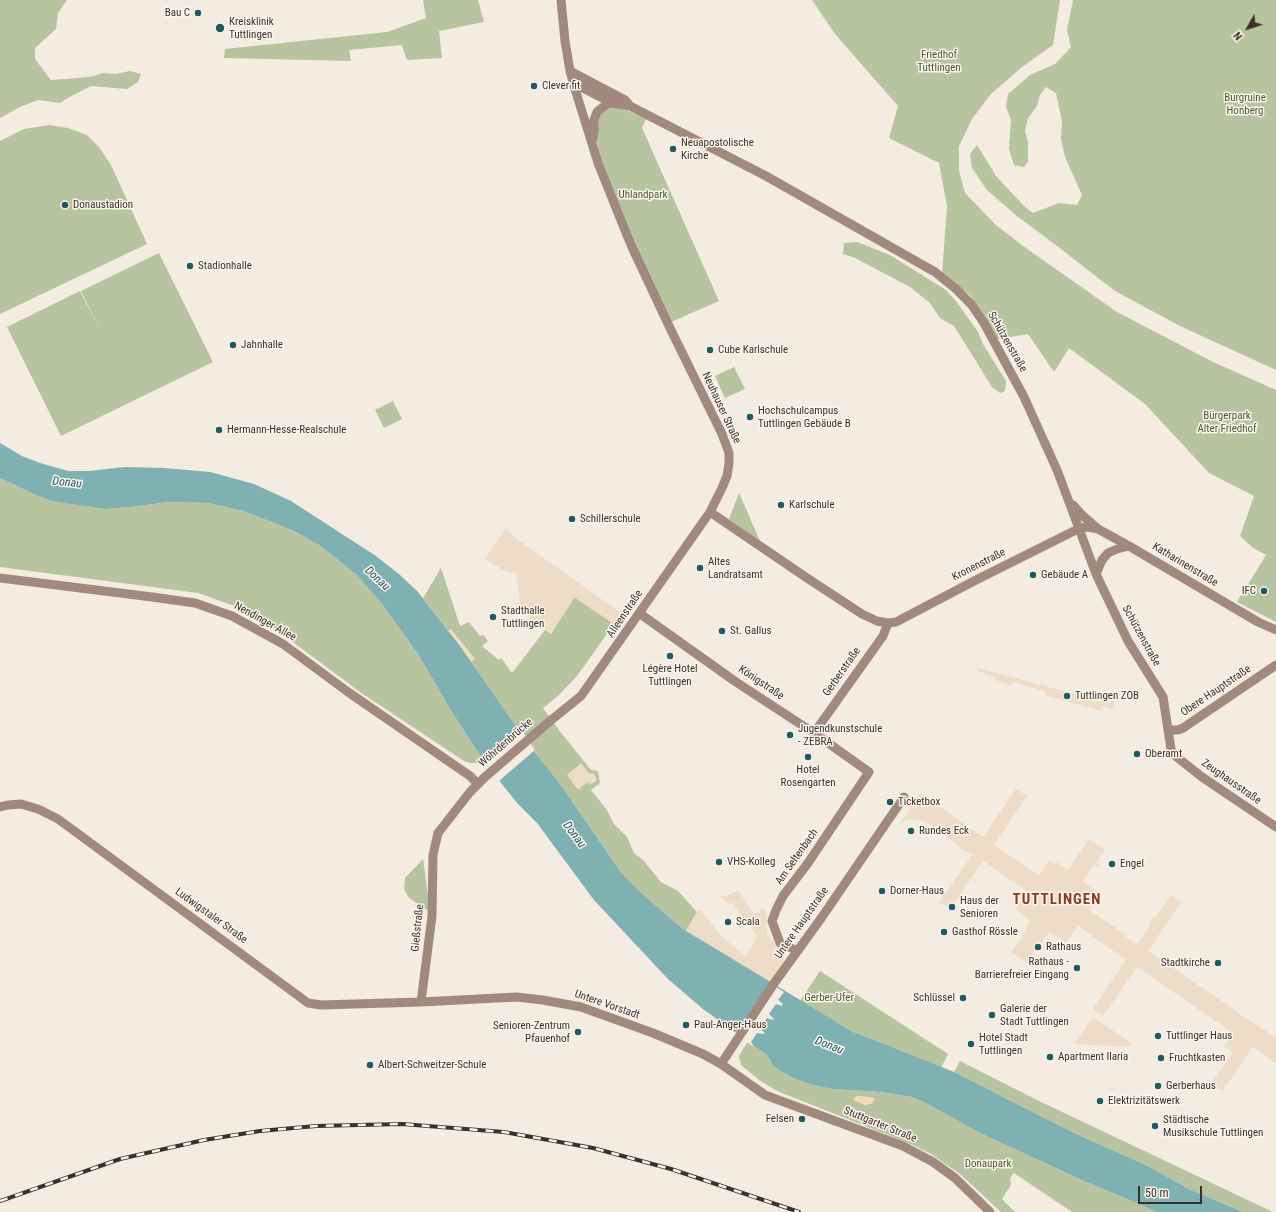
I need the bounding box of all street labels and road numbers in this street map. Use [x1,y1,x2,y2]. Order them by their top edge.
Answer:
street label: Schützenstraße [984,309,1030,375]
street label: Neuhauser Straße [699,370,743,446]
street label: Katharinenstraße [1150,540,1220,590]
street label: Kronenstraße [950,546,1008,584]
street label: Alleenstraße [604,588,646,640]
street label: Nendinger Allee [232,600,298,644]
street label: Schützenstraße [1119,603,1163,669]
street label: Gerberstraße [820,645,864,699]
street label: Königstraße [736,663,786,703]
street label: Obere Hauptstraße [1178,663,1254,719]
street label: Wöhrdenbrücke [476,716,536,770]
street label: Zeughausstraße [1199,757,1263,807]
street label: Am Seltenbach [773,826,821,888]
street label: Ludwigstaler Straße [172,885,250,947]
street label: Untere Hauptstraße [772,885,832,961]
street label: Gießstraße [409,904,427,952]
street label: Untere Vorstadt [573,988,641,1022]
street label: Stuttgarter Straße [842,1104,918,1146]

